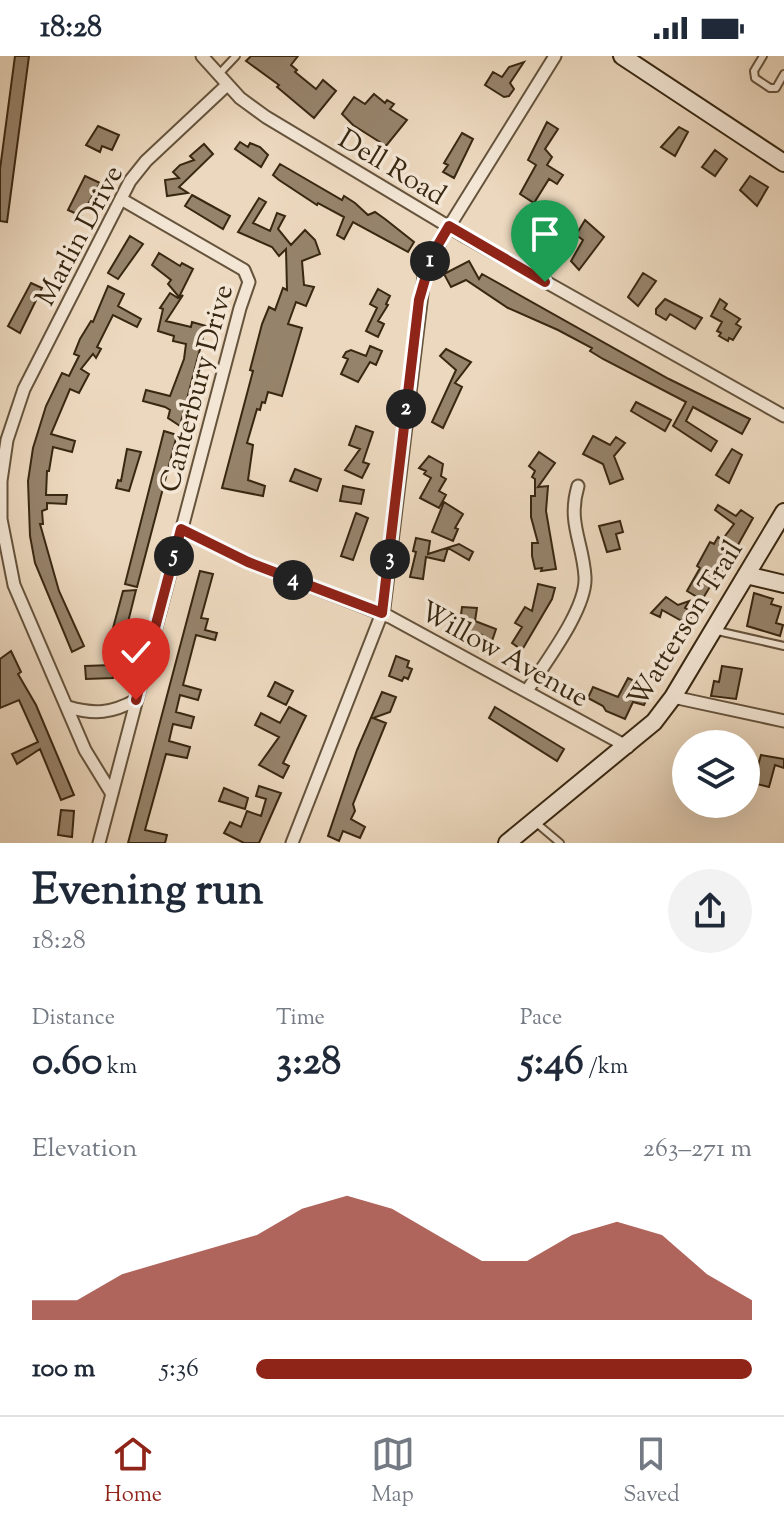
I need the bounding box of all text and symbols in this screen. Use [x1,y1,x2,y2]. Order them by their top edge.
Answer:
text: 18:28 [40,7,102,50]
street label: Dell Road [330,121,453,217]
street label: Marlin Drive [27,159,135,314]
pin [511,200,579,282]
icon: arrive [523,212,567,256]
pin: 1 [410,241,450,281]
text: 1 [426,245,434,277]
street label: Canterbury Drive [151,281,245,497]
pin: 2 [386,389,426,429]
text: 2 [401,393,411,425]
street label: Watterson Trail [619,533,754,716]
pin: 5 [154,536,194,576]
pin: 3 [370,539,410,579]
text: 5 [170,540,178,572]
text: 3 [386,543,394,575]
pin: 4 [273,560,313,600]
text: 4 [287,564,299,596]
street label: Willow Avenue [412,593,595,719]
pin [102,618,170,700]
icon: check [114,630,158,674]
map controls [672,730,760,818]
button: layers [672,730,760,818]
text: Evening run [32,861,264,924]
button: share [668,869,752,953]
text: 18:28 [32,923,86,960]
text: Distance [32,1003,115,1035]
text: Time [276,1003,325,1035]
text: Pace [520,1003,562,1035]
text: 0.60 [32,1035,102,1092]
text: 3:28 [276,1035,341,1092]
text: 5:46 [520,1035,584,1092]
text: km [102,1052,137,1084]
text: /km [584,1052,628,1084]
text: Elevation [32,1131,137,1168]
text: 263–271 m [643,1131,752,1168]
text: 100 m [32,1351,95,1388]
text: 5:36 [160,1351,199,1388]
tab: Home [104,1432,162,1512]
tab: Map [371,1432,415,1512]
tab: Saved [623,1432,680,1512]

